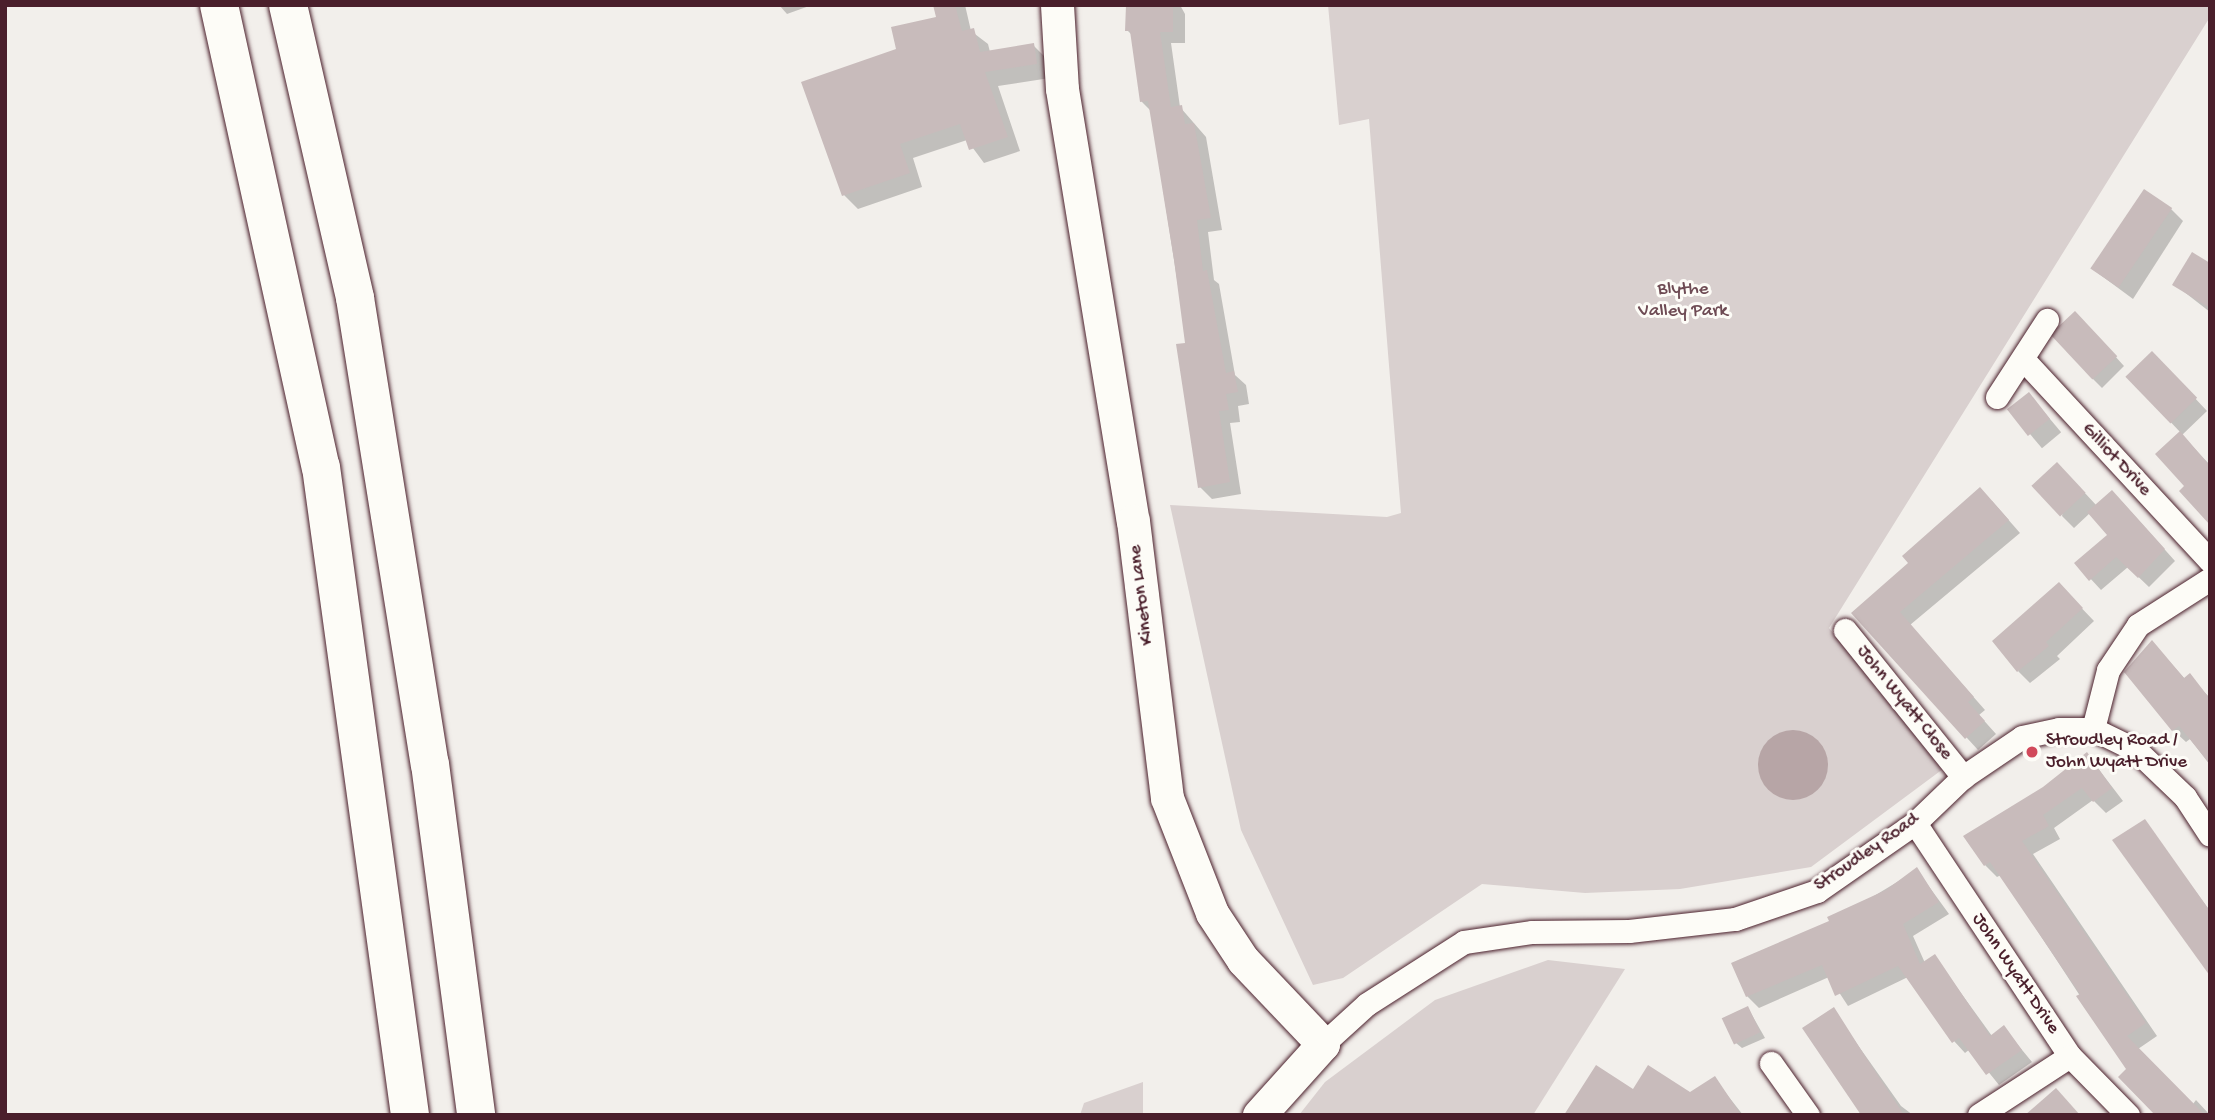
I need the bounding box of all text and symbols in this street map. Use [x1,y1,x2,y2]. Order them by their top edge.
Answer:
park label: Blythe Valley Park [1638,279,1728,323]
street label: Gilliot Drive [2076,419,2156,501]
street label: Kineton Lane [1125,544,1159,646]
street label: John Wyatt Close [1851,641,1957,765]
place label: Stroudley Road / John Wyatt Drive [2046,730,2187,774]
marker: Stroudley Road / John Wyatt Drive [2024,744,2040,760]
street label: Stroudley Road [1810,809,1924,897]
street label: John Wyatt Drive [1966,909,2064,1039]

